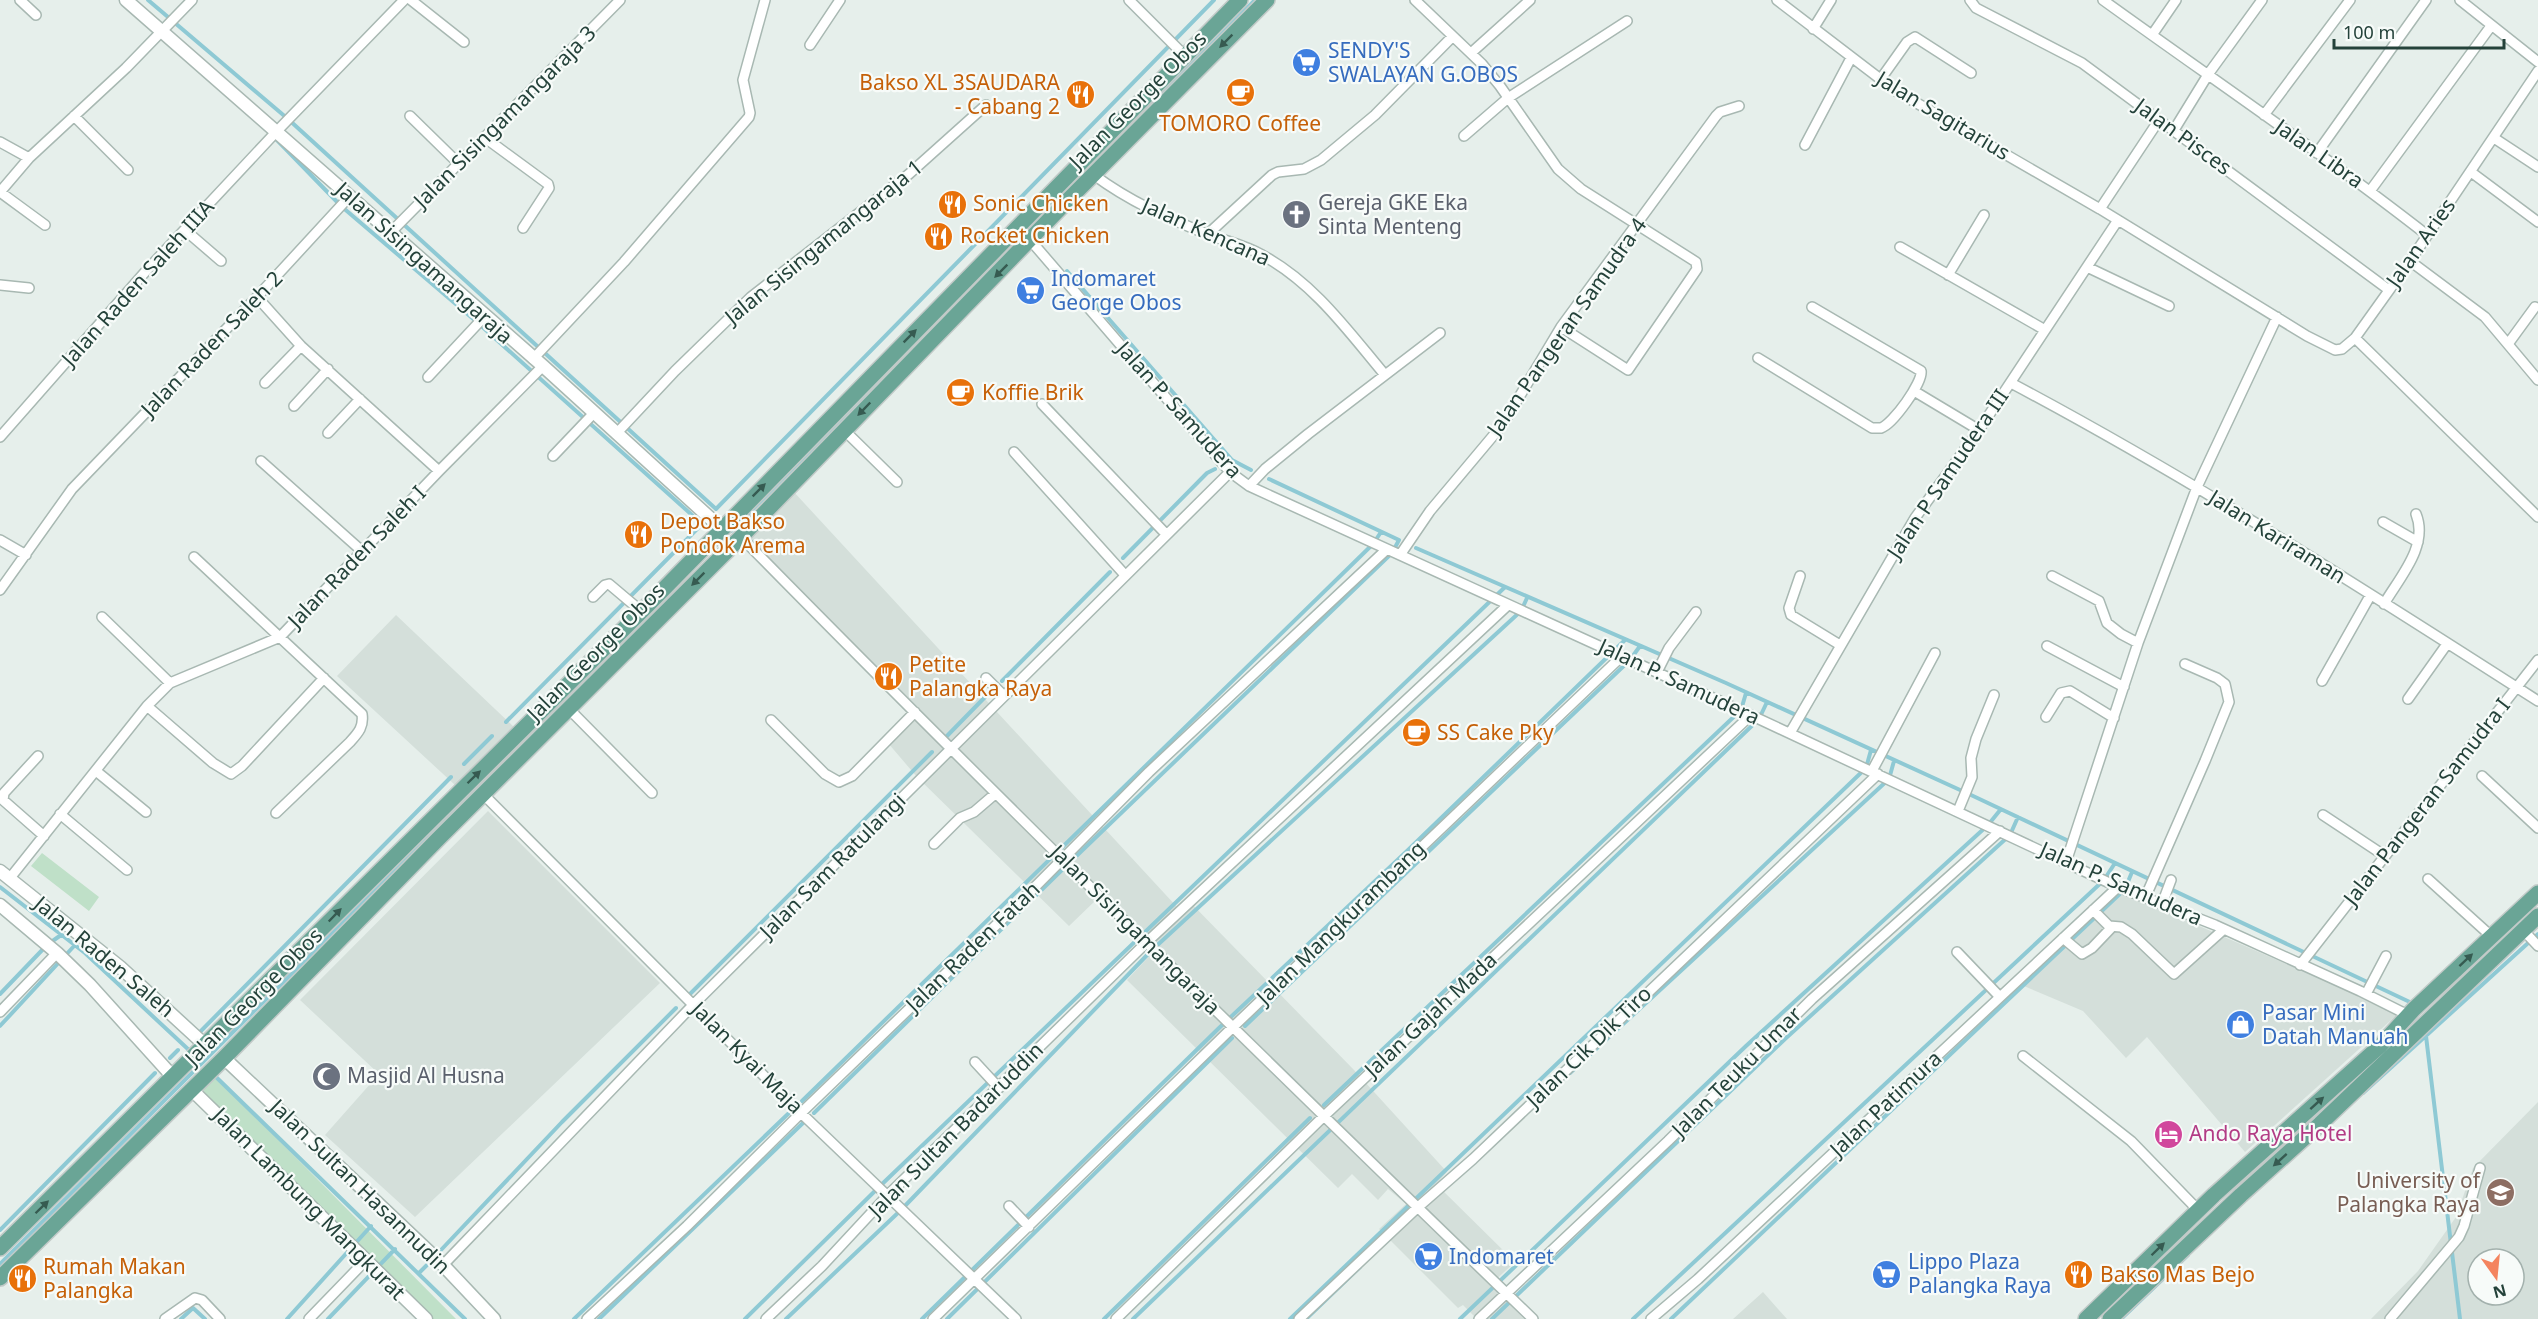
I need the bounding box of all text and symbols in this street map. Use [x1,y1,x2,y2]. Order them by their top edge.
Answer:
scale bar [2334,12,2504,50]
street label: Jalan Sisingamangaraja 3 [406,19,602,215]
text: 100 m [2343,20,2395,44]
street label: Jalan George Obos [1061,24,1212,176]
one-way arrow [1219,34,1233,48]
place label: SENDY'S SWALAYAN G.OBOS [1328,36,1518,88]
supermarket icon: SENDY'S SWALAYAN G.OBOS [1291,47,1323,79]
street label: Jalan Sagitarius [1870,63,2016,166]
place label: Bakso XL 3SAUDARA - Cabang 2 [859,68,1061,120]
cafe icon: TOMORO Coffee [1224,77,1256,109]
restaurant icon: Bakso XL 3SAUDARA - Cabang 2 [1065,79,1097,111]
street label: Jalan Pisces [2128,90,2238,181]
place label: TOMORO Coffee [1159,109,1321,137]
street label: Jalan Libra [2268,111,2370,194]
street label: Jalan Sisingamangaraja 1 [717,153,928,331]
street label: Jalan Sisingamangaraja [329,174,519,349]
restaurant icon: Sonic Chicken [936,188,968,220]
place label: Gereja GKE Eka Sinta Menteng [1318,188,1468,240]
place label: Sonic Chicken [973,189,1109,217]
street label: Jalan Kencana [1136,190,1275,272]
street label: Jalan Aries [2378,192,2461,294]
street label: Jalan Raden Saleh IIIA [54,193,220,373]
church icon: Gereja GKE Eka Sinta Menteng [1281,199,1313,231]
street label: Jalan Pangeran Samudra 4 [1479,212,1652,443]
restaurant icon: Rocket Chicken [923,220,955,252]
place label: Rocket Chicken [960,221,1110,249]
one-way arrow [994,263,1008,278]
street label: Jalan Raden Saleh 2 [133,264,288,424]
place label: Indomaret George Obos [1051,264,1182,316]
supermarket icon: Indomaret George Obos [1014,275,1046,307]
one-way arrow [903,330,917,344]
street label: Jalan P. Samudera [1109,333,1249,484]
cafe icon: Koffie Brik [945,377,977,409]
place label: Koffie Brik [982,378,1085,406]
street label: Jalan P Samudera III [1879,383,2014,565]
one-way arrow [857,402,871,417]
street label: Jalan Raden Saleh I [280,479,431,635]
street label: Jalan Kariraman [2202,482,2351,589]
one-way arrow [752,484,766,498]
place label: Depot Bakso Pondok Arema [660,507,806,559]
restaurant icon: Depot Bakso Pondok Arema [623,518,655,550]
one-way arrow [692,571,706,585]
street label: Jalan George Obos [519,576,670,728]
street label: Jalan P. Samudera [1592,631,1765,731]
place label: Petite Palangka Raya [909,650,1052,702]
restaurant icon: Petite Palangka Raya [872,661,904,693]
street label: Jalan Pangeran Samudra I [2335,692,2516,912]
cafe icon: SS Cake Pky [1400,717,1432,749]
place label: SS Cake Pky [1437,718,1554,746]
one-way arrow [466,771,480,785]
street label: Jalan Sam Ratulangi [752,786,911,946]
street label: Jalan Mangkurambang [1248,834,1431,1012]
street label: Jalan P. Samudera [2034,834,2207,931]
street label: Jalan Sisingamangaraja [1043,837,1227,1020]
street label: Jalan Raden Fatah [898,875,1045,1019]
street label: Jalan Raden Saleh [27,888,181,1023]
one-way arrow [328,908,342,922]
street label: Jalan George Obos [177,921,328,1073]
street label: Jalan Gajah Mada [1357,946,1503,1084]
one-way arrow [2458,953,2473,967]
street label: Jalan Cik Dik Tiro [1518,979,1657,1115]
street label: Jalan Kyai Maja [684,994,810,1119]
place label: Pasar Mini Datah Manuah [2262,998,2408,1050]
street label: Jalan Teuku Umar [1664,1000,1808,1144]
shop icon: Pasar Mini Datah Manuah [2225,1009,2257,1041]
street label: Jalan Sultan Badaruddin [860,1036,1049,1224]
street label: Jalan Patimura [1822,1044,1947,1164]
mosque icon: Masjid Al Husna [310,1060,342,1092]
place label: Masjid Al Husna [347,1061,505,1089]
street label: Jalan Sultan Hasannudin [263,1091,457,1280]
one-way arrow [2309,1096,2324,1110]
street label: Jalan Lambung Mangkurat [206,1100,412,1306]
hotel icon: Ando Raya Hotel [2152,1118,2184,1150]
place label: Ando Raya Hotel [2189,1119,2352,1147]
one-way arrow [2273,1153,2288,1166]
place label: University of Palangka Raya [2337,1166,2482,1218]
school or university icon: University of Palangka Raya [2485,1177,2517,1209]
one-way arrow [34,1200,48,1214]
supermarket icon: Indomaret [1412,1241,1444,1273]
place label: Indomaret [1449,1242,1554,1270]
one-way arrow [2150,1242,2165,1256]
place label: Lippo Plaza Palangka Raya [1908,1247,2051,1299]
north arrow [2466,1247,2526,1307]
place label: Rumah Makan Palangka [43,1252,186,1304]
supermarket icon: Lippo Plaza Palangka Raya [1871,1258,1903,1290]
restaurant icon: Bakso Mas Bejo [2063,1259,2095,1291]
place label: Bakso Mas Bejo [2100,1260,2255,1288]
restaurant icon: Rumah Makan Palangka [6,1263,38,1295]
text: N [2491,1279,2509,1304]

